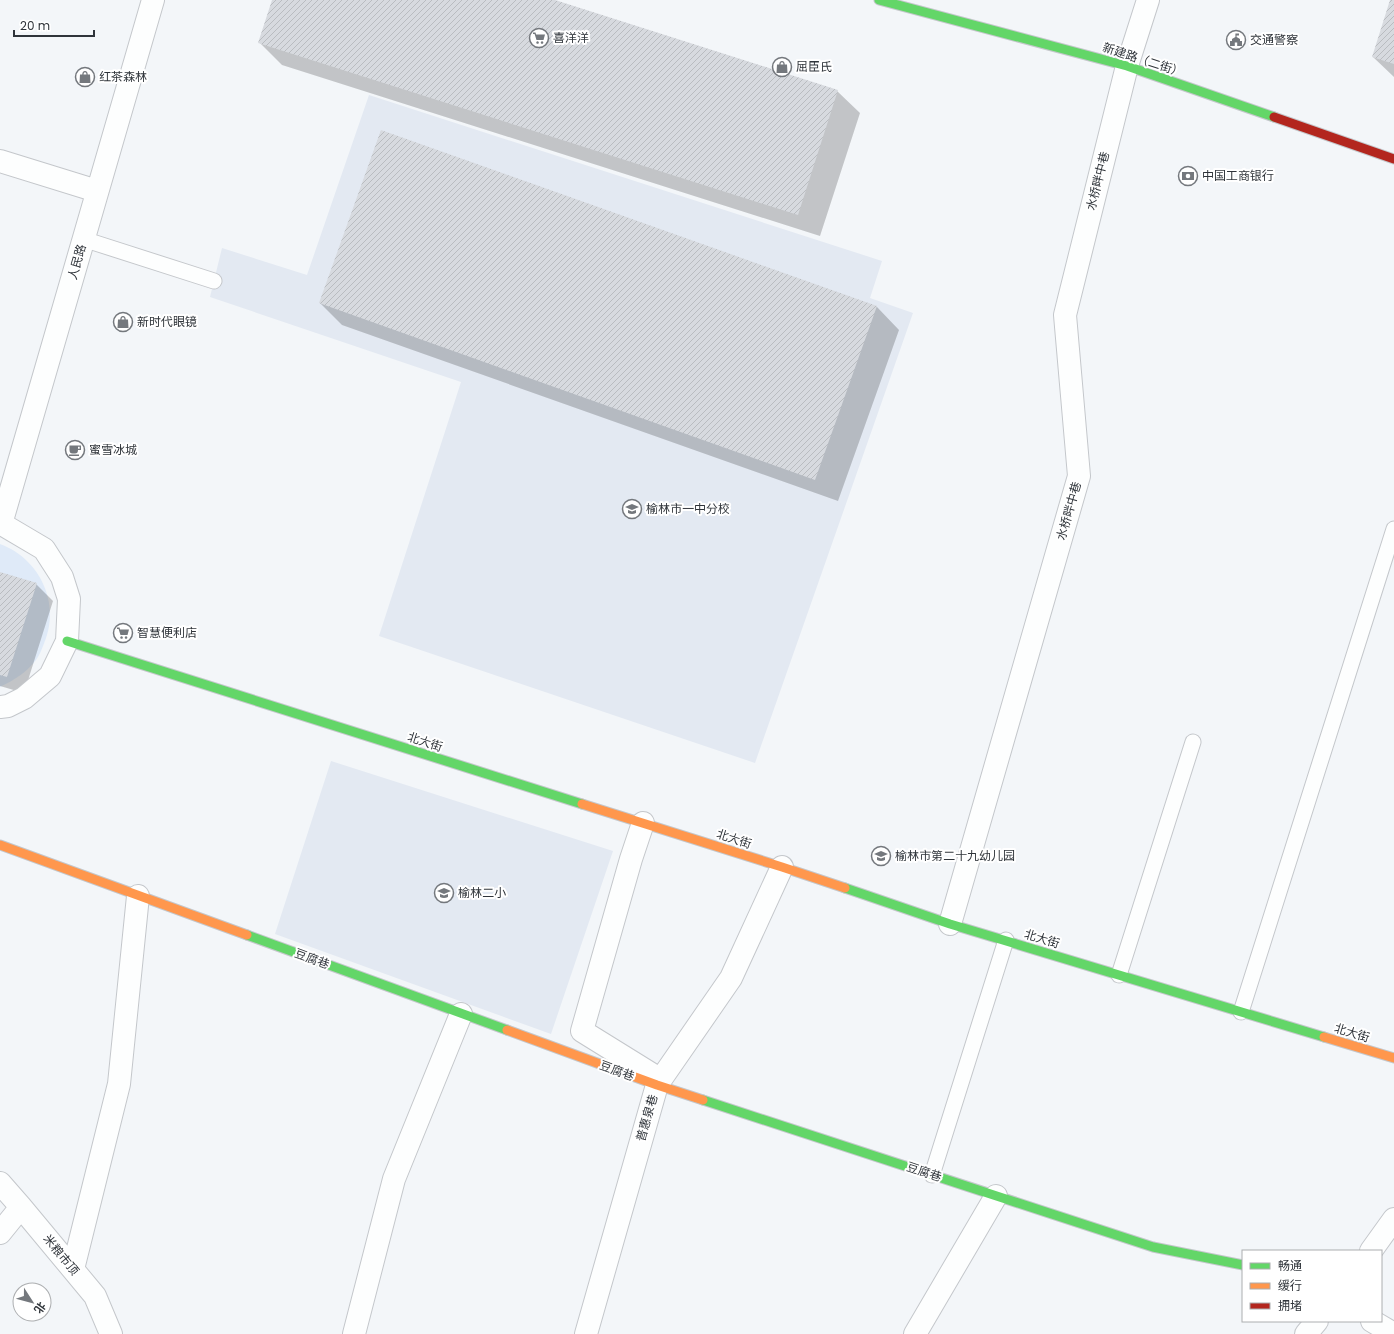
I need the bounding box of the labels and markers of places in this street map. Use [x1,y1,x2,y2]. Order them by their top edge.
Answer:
supermarket icon: 喜洋洋 [528,27,550,49]
place label: 喜洋洋 [553,29,589,46]
public building icon: 交通警察 [1225,29,1247,51]
place label: 交通警察 [1250,31,1298,48]
shop icon: 屈臣氏 [771,56,793,78]
place label: 屈臣氏 [796,58,832,75]
shop icon: 红茶森林 [74,66,96,88]
place label: 红茶森林 [99,68,147,85]
bank icon: 中国工商银行 [1177,165,1199,187]
place label: 中国工商银行 [1202,167,1274,184]
shop icon: 新时代眼镜 [112,311,134,333]
place label: 新时代眼镜 [137,313,197,330]
cafe icon: 蜜雪冰城 [64,439,86,461]
place label: 蜜雪冰城 [89,441,137,458]
school or university icon: 榆林市一中分校 [621,498,643,520]
place label: 榆林市一中分校 [646,500,730,517]
supermarket icon: 智慧便利店 [112,622,134,644]
place label: 智慧便利店 [137,624,197,641]
school or university icon: 榆林市第二十九幼儿园 [870,845,892,867]
place label: 榆林市第二十九幼儿园 [895,847,1015,864]
school or university icon: 榆林二小 [433,882,455,904]
place label: 榆林二小 [458,884,506,901]

